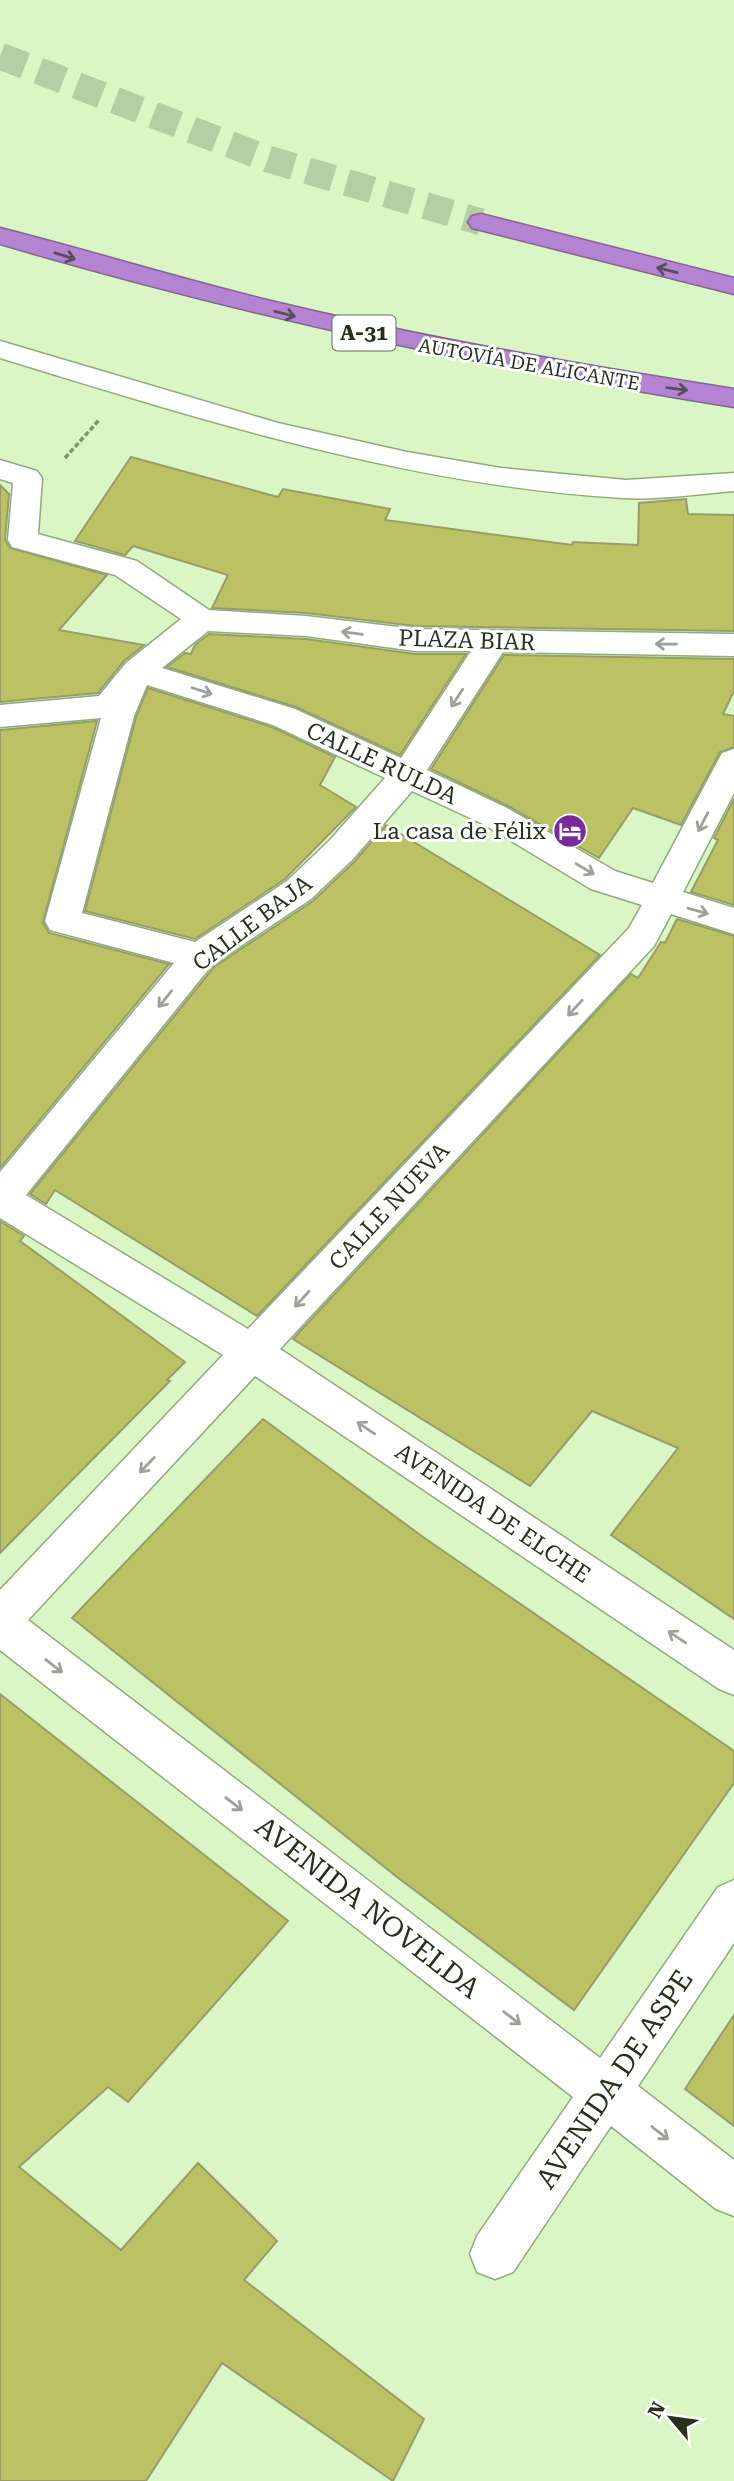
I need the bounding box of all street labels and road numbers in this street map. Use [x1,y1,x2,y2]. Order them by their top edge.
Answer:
road number: A-31 [332,316,396,350]
street label: AUTOVÍA DE ALICANTE [417,334,641,395]
street label: PLAZA BIAR [398,625,536,656]
street label: CALLE RULDA [302,717,462,810]
street label: CALLE BAJA [188,870,317,977]
street label: CALLE NUEVA [324,1137,455,1276]
street label: AVENIDA DE ELCHE [390,1438,595,1589]
street label: AVENIDA NOVELDA [249,1810,487,2006]
street label: AVENIDA DE ASPE [529,1964,700,2195]

